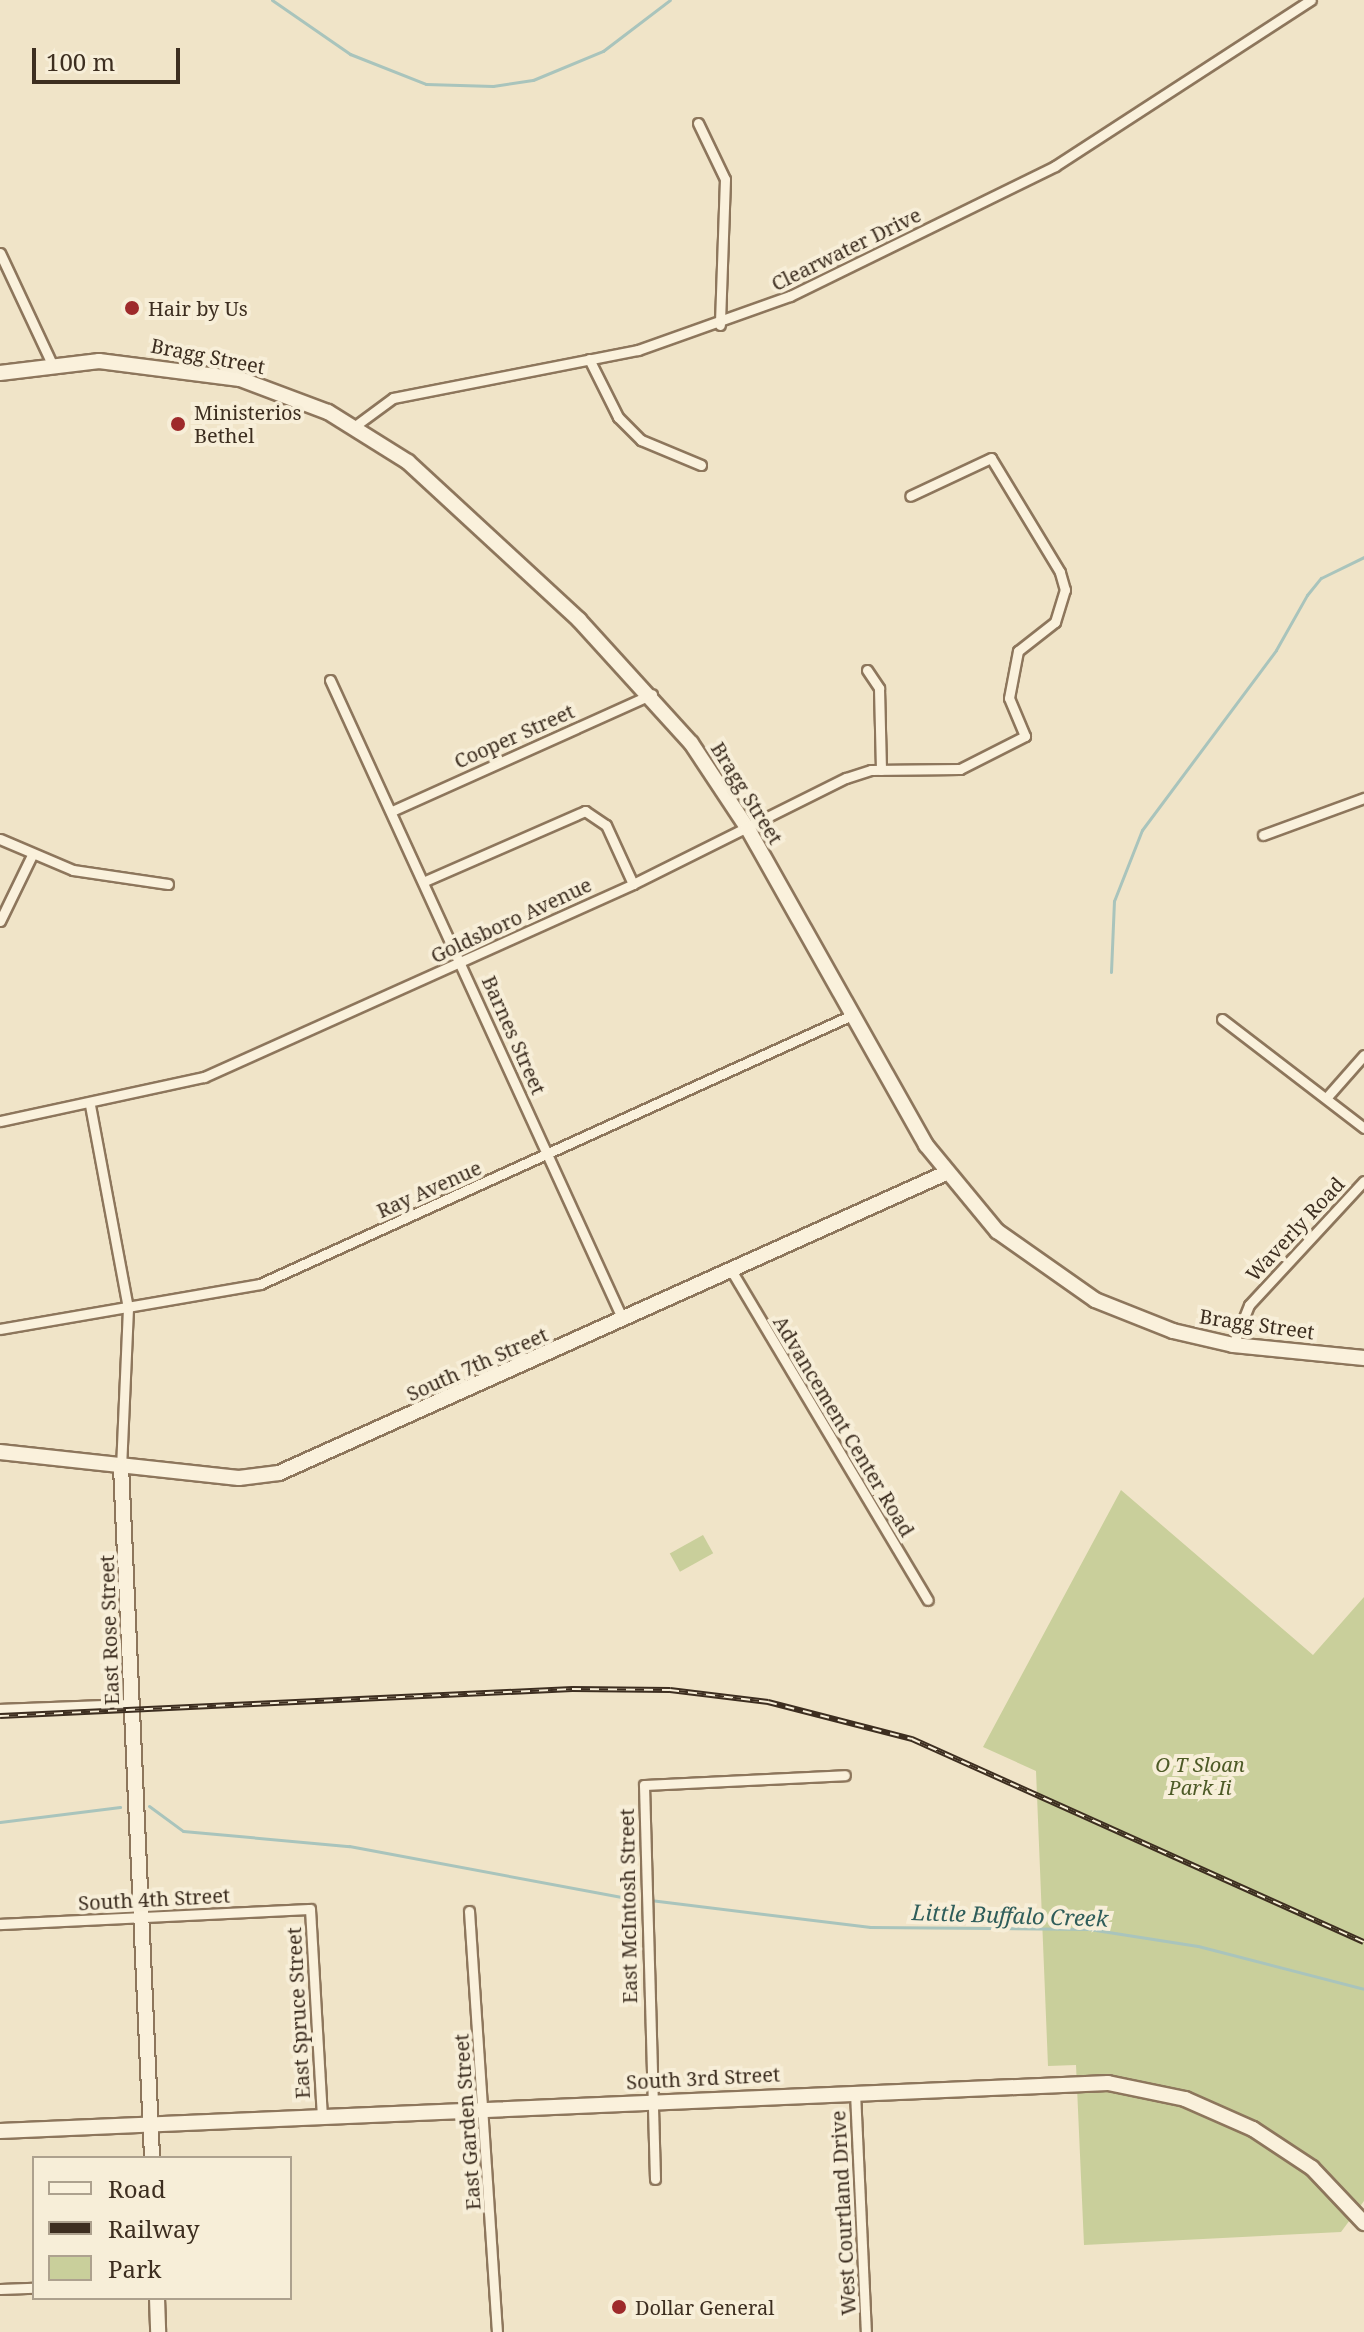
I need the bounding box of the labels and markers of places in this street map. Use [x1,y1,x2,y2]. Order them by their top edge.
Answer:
place label: Hair by Us [148,296,248,320]
marker: Hair by Us [123,299,141,317]
place label: Ministerios Bethel [194,400,302,447]
marker: Ministerios Bethel [169,415,187,433]
place label: Dollar General [635,2295,774,2319]
marker: Dollar General [610,2298,628,2316]

